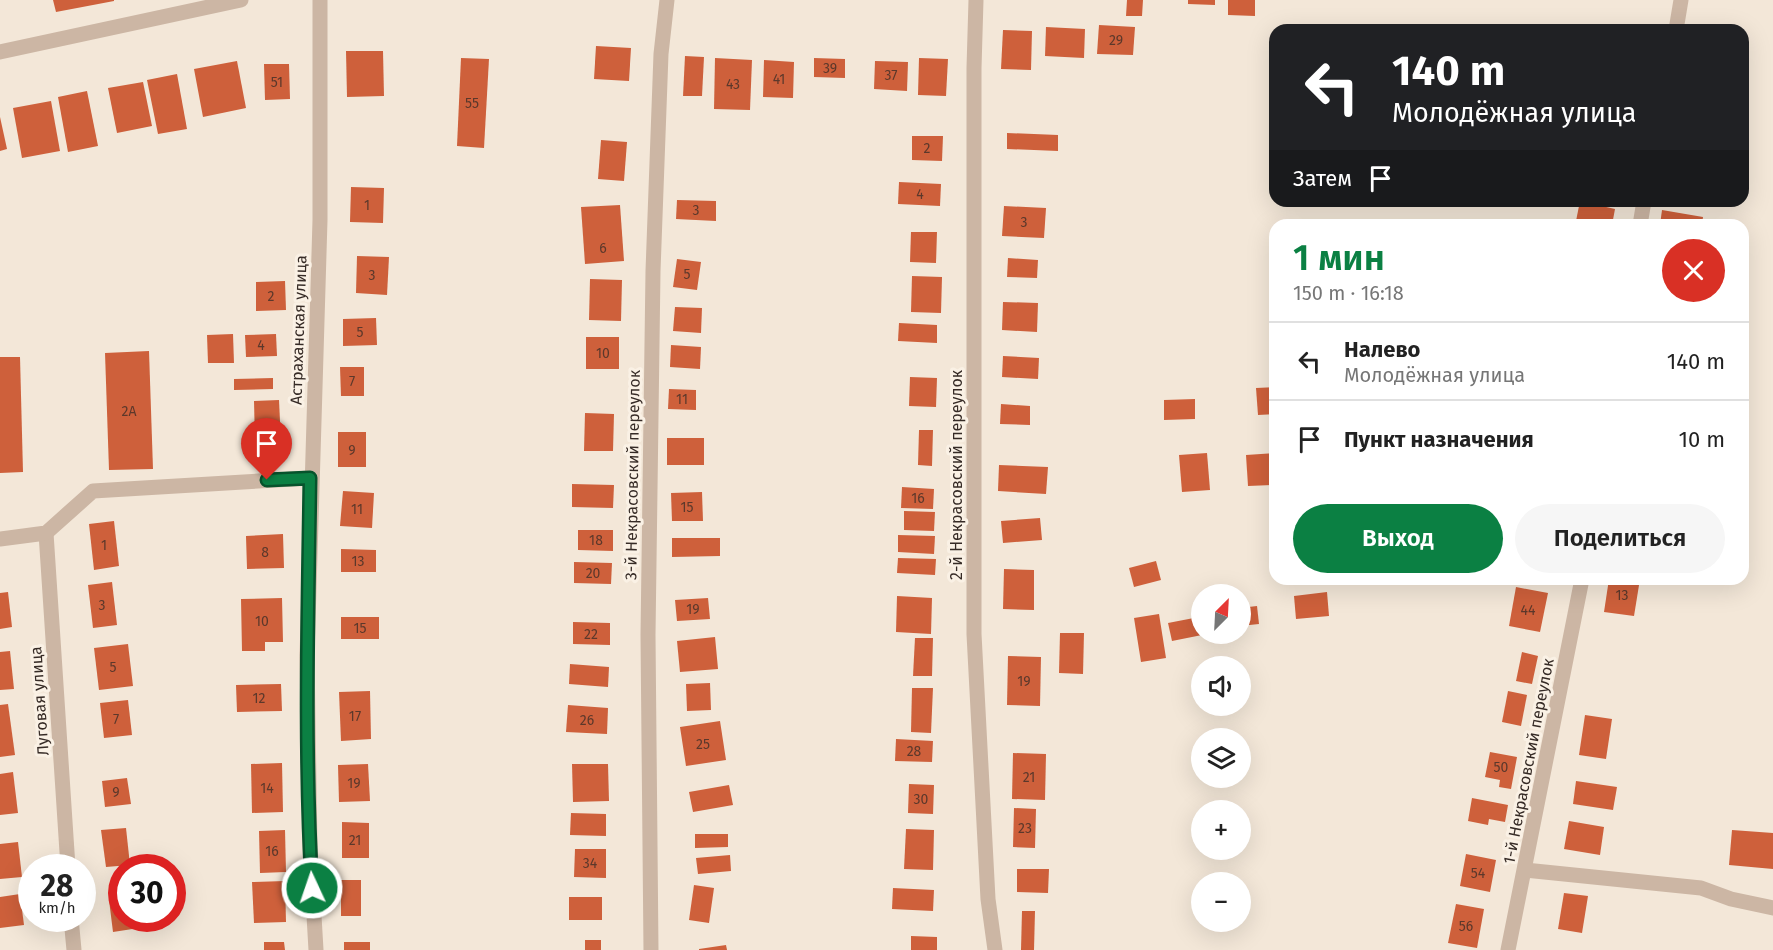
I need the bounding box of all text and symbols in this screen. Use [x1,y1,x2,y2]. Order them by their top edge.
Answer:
house number: 29 [1109,32,1123,49]
text: 140 m [1392,46,1505,96]
icon: left [1293,48,1371,126]
house number: 39 [823,60,837,77]
house number: 37 [884,67,898,84]
house number: 41 [773,71,785,88]
house number: 51 [271,74,283,91]
house number: 43 [726,76,740,93]
house number: 55 [465,95,479,112]
text: Молодёжная улица [1392,97,1636,129]
house number: 2 [924,140,931,157]
icon: arrive [1364,162,1397,195]
text: Затем [1293,165,1352,192]
house number: 4 [916,186,924,203]
house number: 1 [364,197,370,214]
house number: 3 [693,202,700,219]
house number: 3 [1021,214,1028,231]
text: 1 мин [1293,236,1385,280]
button: close [1662,239,1725,302]
house number: 6 [599,240,607,257]
street label: Астраханская улица [286,255,311,405]
house number: 5 [683,266,691,283]
house number: 3 [369,267,376,284]
text: 150 m · 16:18 [1293,281,1404,305]
house number: 2 [268,288,275,305]
house number: 5 [356,324,364,341]
text: Налево [1344,336,1420,363]
house number: 4 [257,337,265,354]
house number: 10 [596,345,610,362]
icon: left [1293,345,1326,378]
text: 140 m [1667,348,1725,375]
text: Молодёжная улица [1344,363,1525,387]
street label: 3-й Некрасовский переулок [621,369,644,580]
street label: 2-й Некрасовский переулок [947,369,966,580]
house number: 7 [349,373,355,390]
house number: 11 [676,391,688,408]
house number: 2А [122,403,136,420]
pin [241,418,292,480]
icon: arrive [1293,423,1326,456]
text: Пункт назначения [1344,426,1534,453]
text: 10 m [1679,426,1725,453]
icon: arrive [250,427,283,460]
house number: 9 [348,442,356,459]
house number: 16 [911,490,925,507]
house number: 15 [680,499,694,516]
house number: 11 [351,501,363,518]
button: Выход [1293,504,1503,573]
button: Поделиться [1515,504,1725,573]
house number: 18 [589,532,603,549]
house number: 1 [101,537,107,554]
house number: 8 [261,544,269,561]
house number: 13 [351,553,365,570]
house number: 20 [586,565,601,582]
north arrow [1191,584,1251,644]
map controls [1191,584,1251,932]
house number: 13 [1615,587,1629,604]
house number: 3 [99,597,106,614]
house number: 19 [686,601,700,618]
house number: 44 [1521,602,1536,619]
house number: 10 [255,613,269,630]
house number: 15 [353,620,367,637]
house number: 22 [584,626,598,643]
street label: Луговая улица [26,646,53,756]
button: sound [1191,656,1251,716]
street label: 1-й Некрасовский переулок [1499,656,1558,866]
house number: 5 [109,659,117,676]
house number: 19 [1017,673,1031,690]
house number: 12 [253,690,266,707]
house number: 17 [349,708,361,725]
house number: 7 [113,711,119,728]
house number: 26 [580,712,594,729]
button: layers [1191,728,1251,788]
house number: 25 [696,736,710,753]
house number: 28 [907,743,922,760]
house number: 50 [1494,759,1509,776]
house number: 21 [1023,769,1035,786]
house number: 19 [347,775,361,792]
house number: 14 [260,780,274,797]
house number: 9 [112,784,120,801]
house number: 30 [914,791,929,808]
button: + [1191,800,1251,860]
house number: 23 [1018,820,1032,837]
house number: 21 [349,832,361,849]
house number: 16 [265,843,279,860]
speed limit sign: 30 [108,854,186,932]
house number: 34 [583,855,598,872]
position arrow [280,856,344,920]
house number: 54 [1471,865,1486,882]
text: 28 [41,868,73,904]
button: − [1191,872,1251,932]
text: km/h [38,899,76,917]
house number: 56 [1459,918,1473,935]

